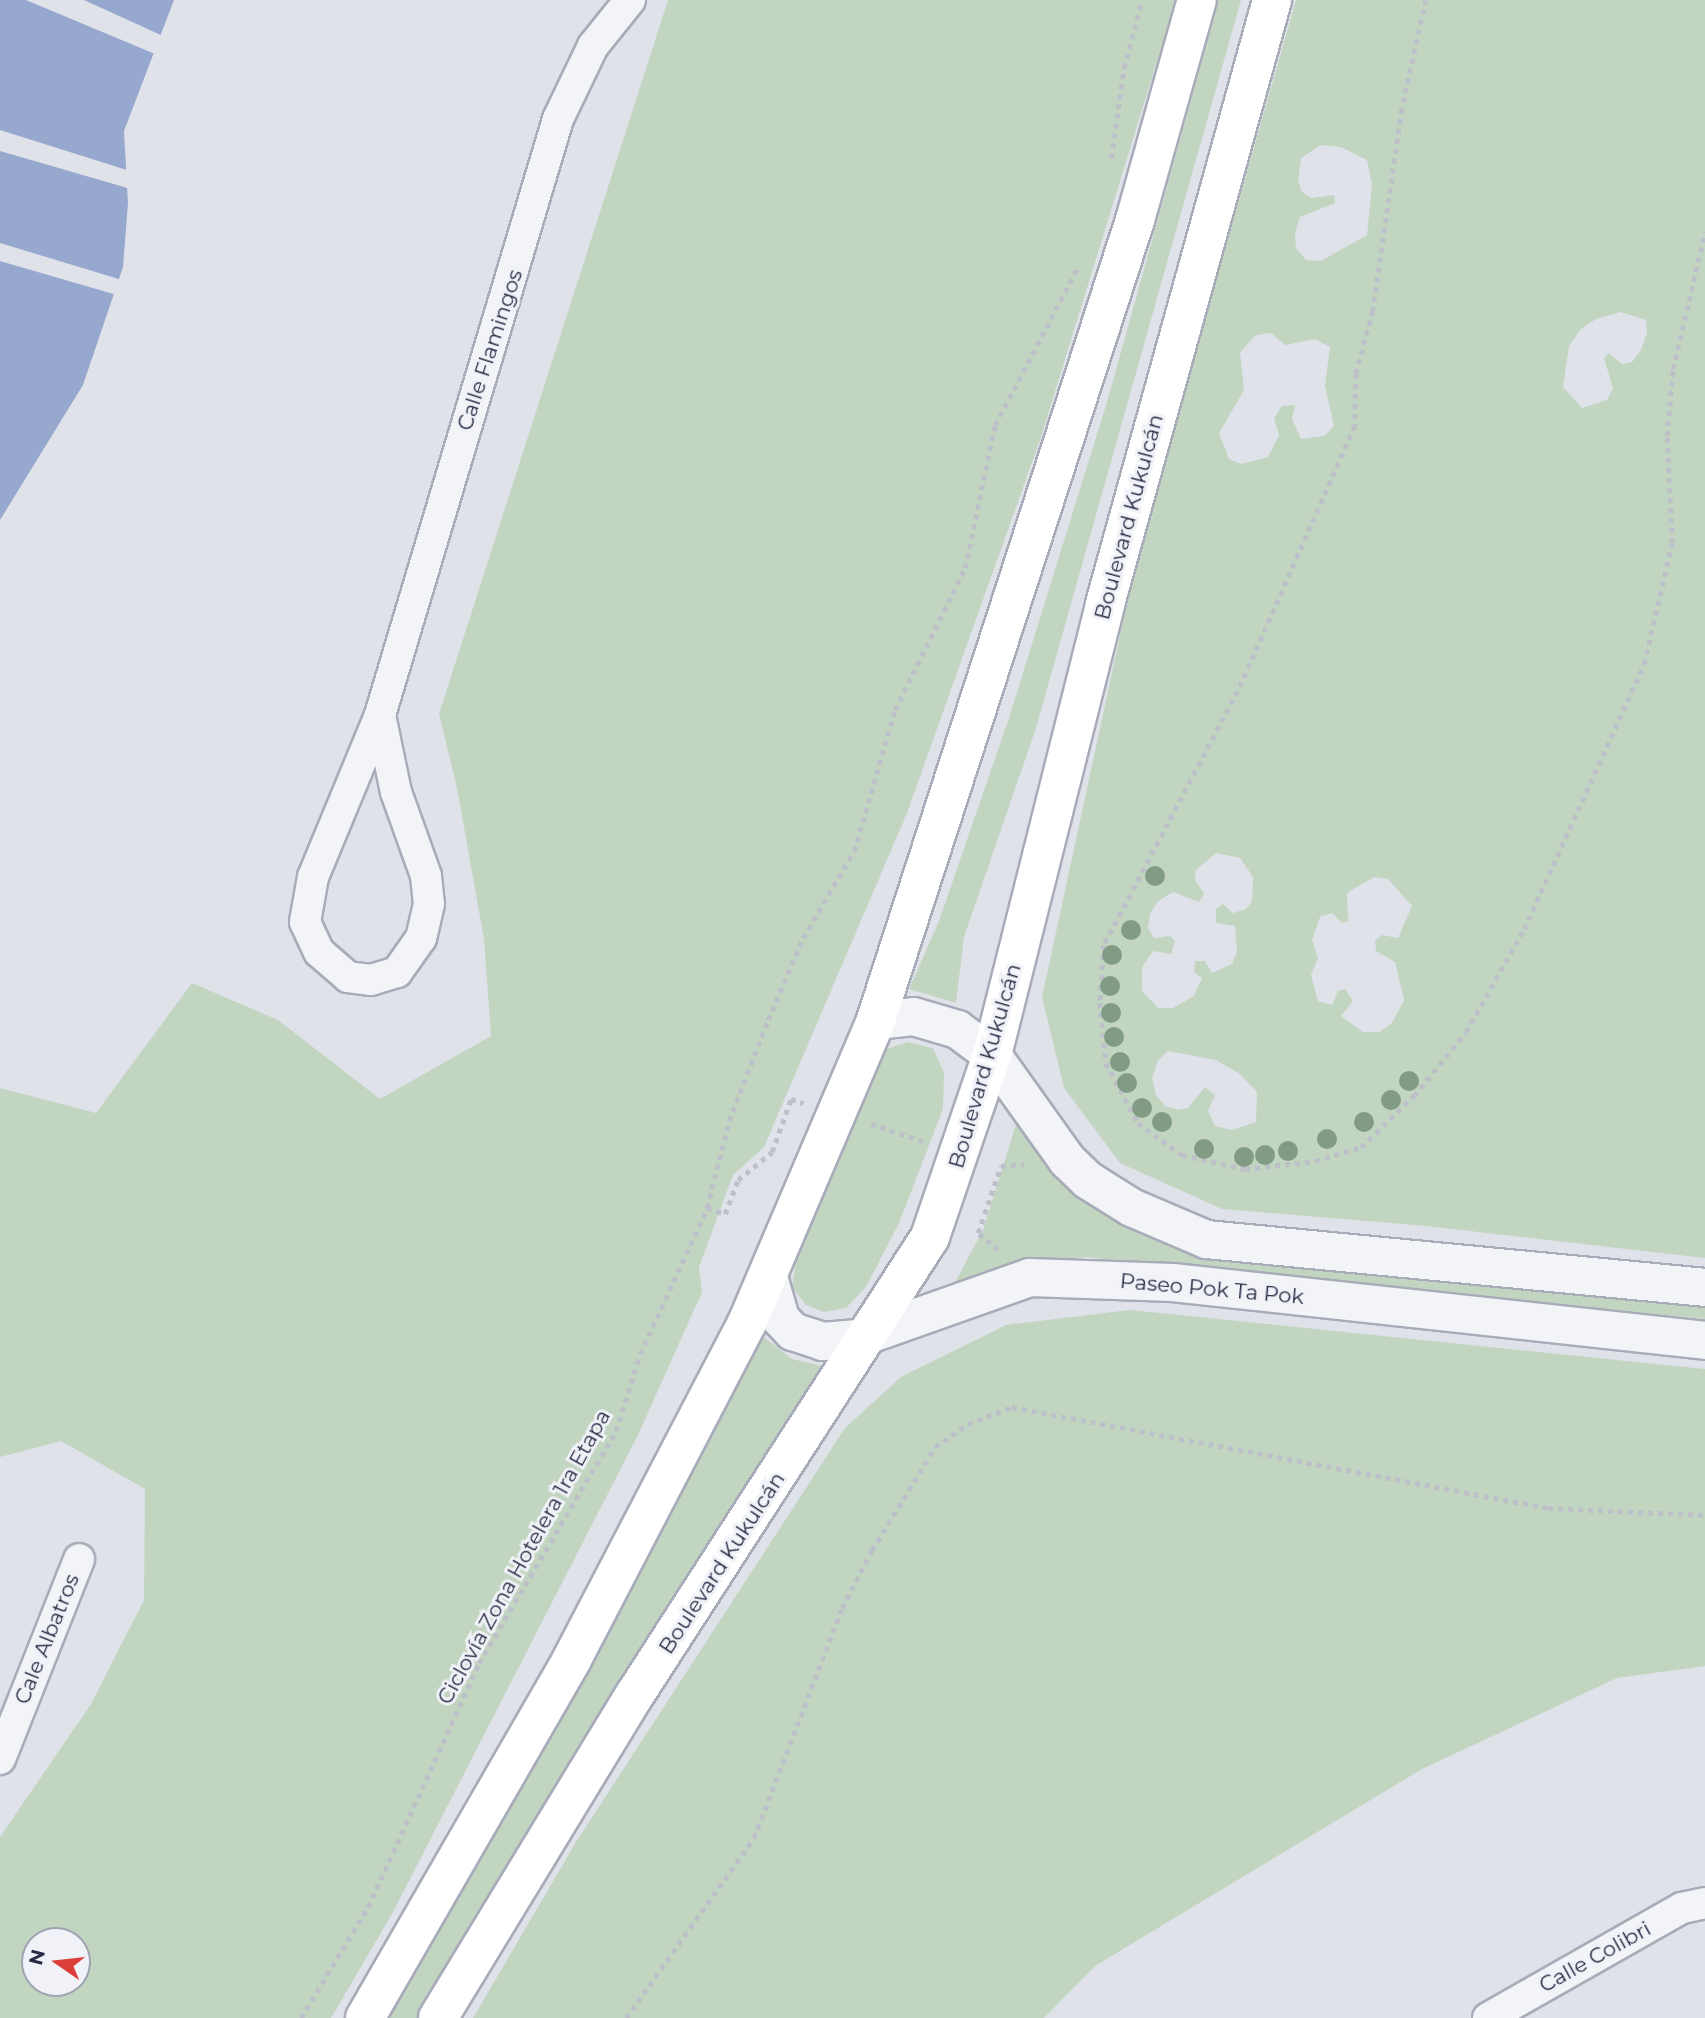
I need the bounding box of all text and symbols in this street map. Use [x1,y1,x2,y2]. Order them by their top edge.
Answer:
street label: Calle Flamingos [452,266,528,434]
street label: Boulevard Kukulcán [1089,412,1169,622]
street label: Boulevard Kukulcán [944,961,1026,1171]
street label: Paseo Pok Ta Pok [1119,1268,1305,1310]
street label: Ciclovía Zona Hotelera 1ra Etapa [432,1405,616,1709]
street label: Boulevard Kukulcán [654,1467,790,1659]
street label: Cale Albatros [9,1570,85,1708]
street label: Calle Colibri [1535,1916,1655,1998]
north arrow [21,1927,91,1997]
text: N [24,1947,50,1968]

